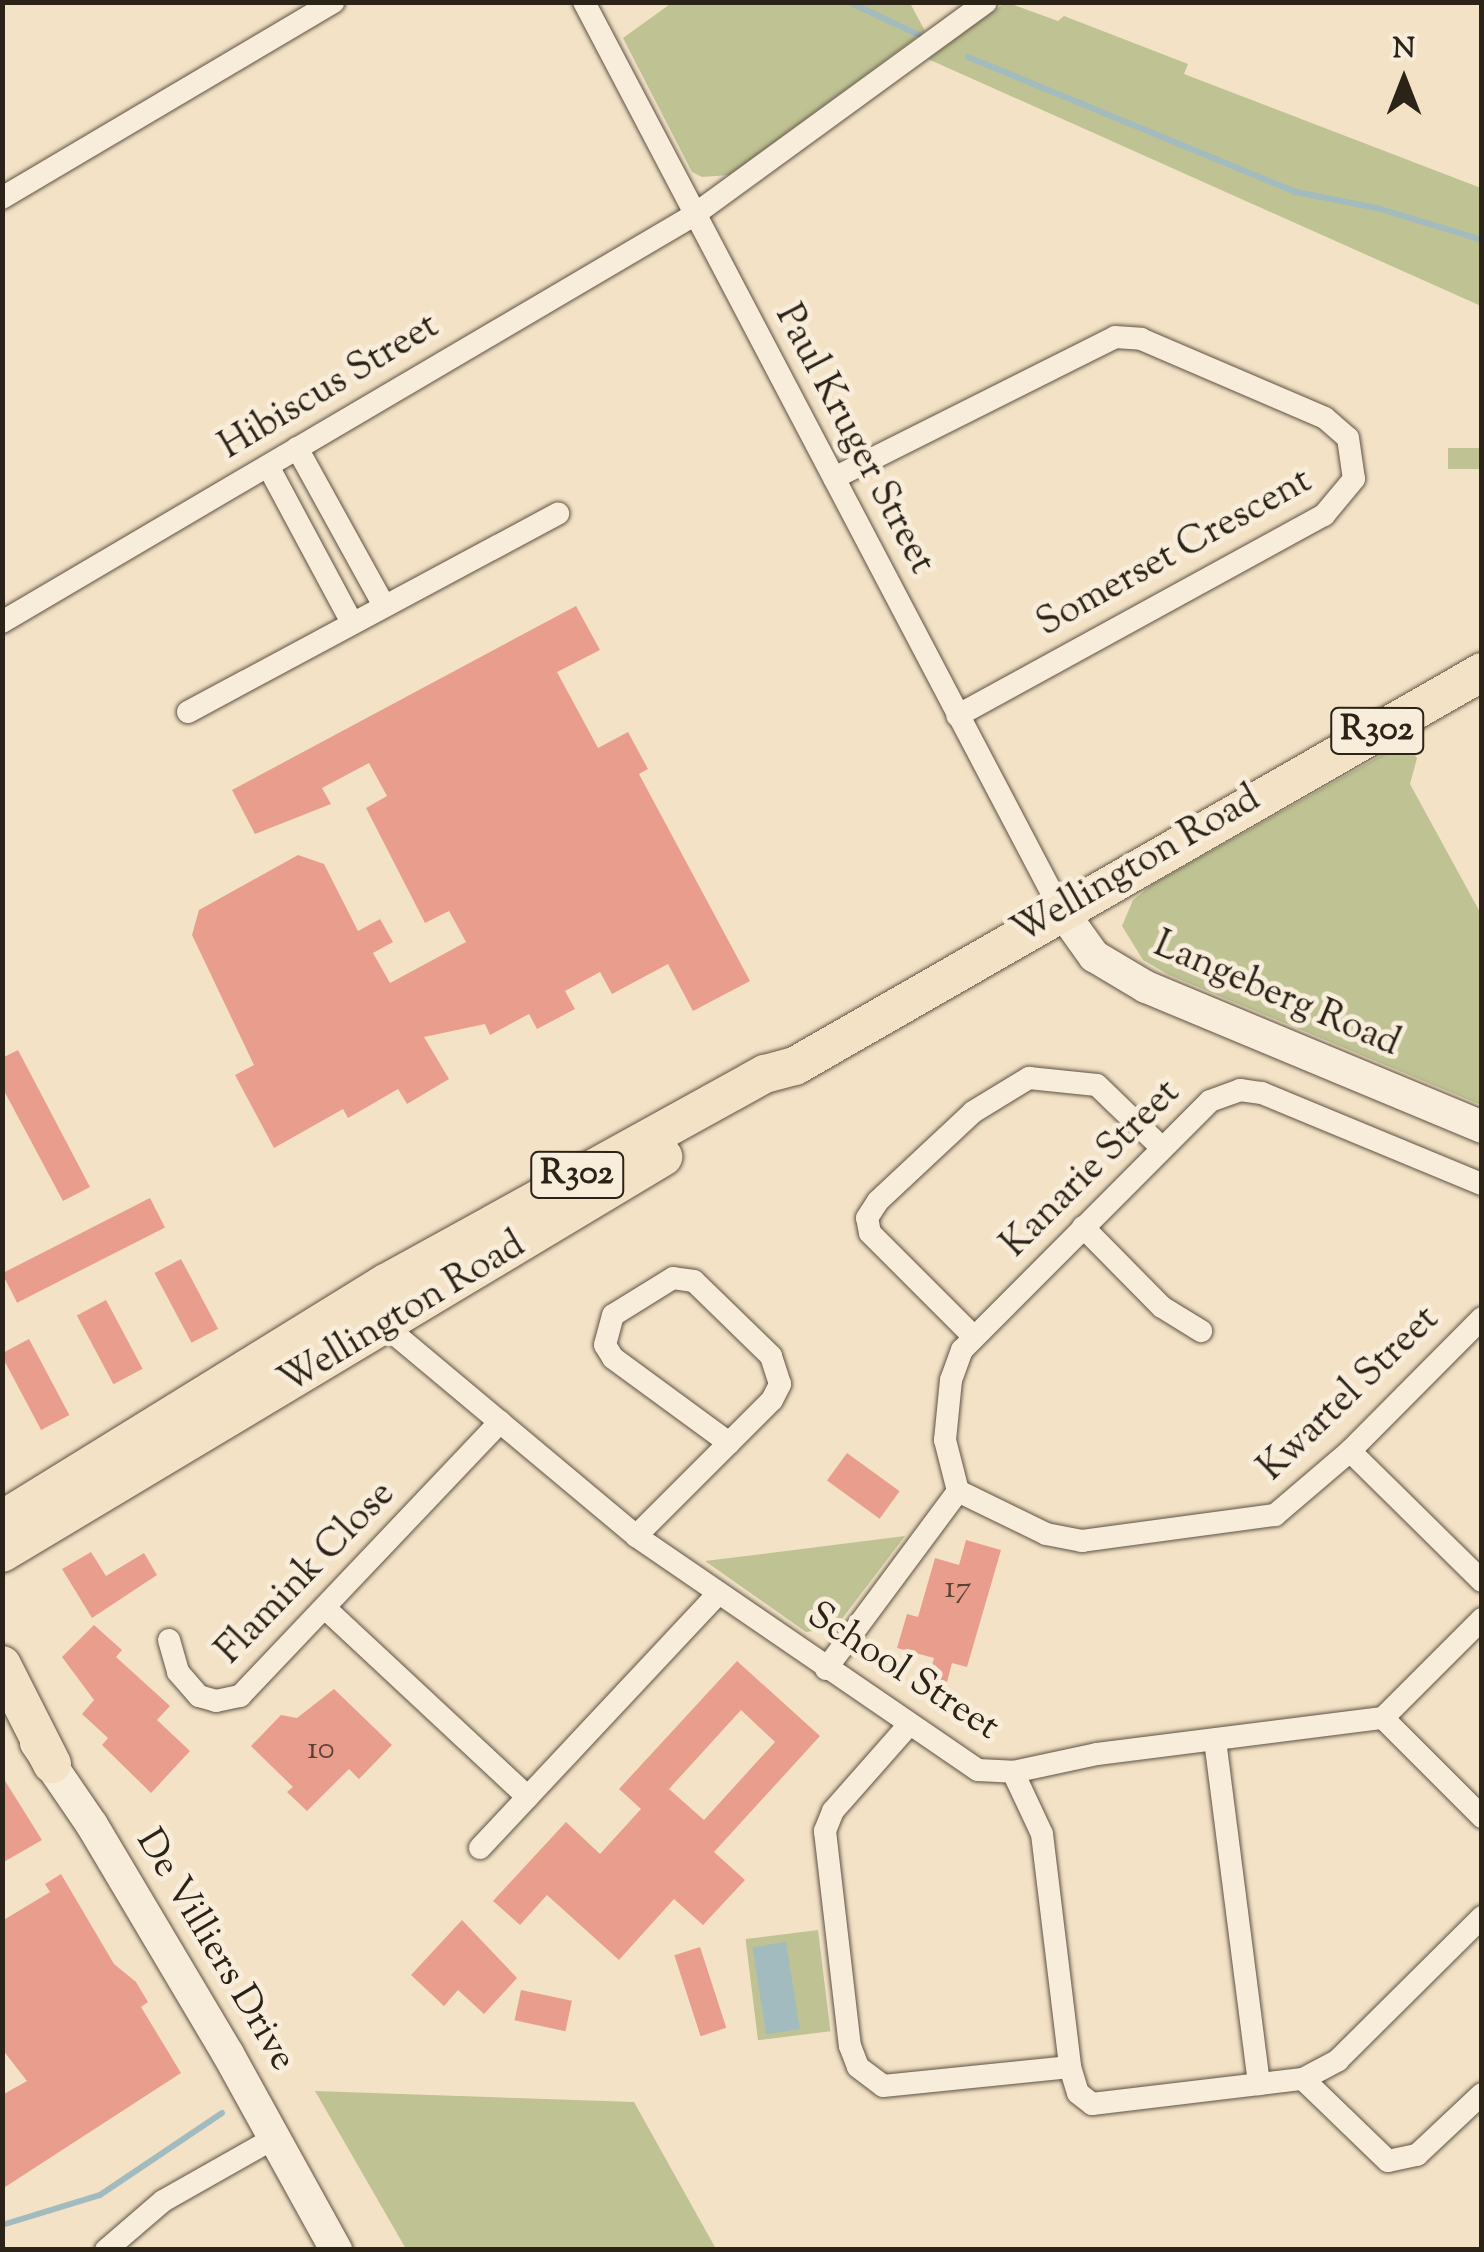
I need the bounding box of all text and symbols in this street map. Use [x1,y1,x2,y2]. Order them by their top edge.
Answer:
north arrow [1354,30,1454,130]
text: N [1393,30,1415,70]
street label: Paul Kruger Street [763,298,943,582]
street label: Hibiscus Street [212,305,448,471]
street label: Somerset Crescent [1030,460,1320,648]
road number: R302 [1330,701,1424,761]
street label: Wellington Road [1005,778,1269,956]
street label: Langeberg Road [1146,924,1406,1068]
street label: Kanarie Street [993,1071,1191,1269]
road number: R302 [530,1145,624,1205]
street label: Wellington Road [272,1224,534,1406]
street label: Kwartel Street [1251,1298,1449,1492]
street label: Flamink Close [208,1473,406,1675]
house number: 17 [945,1570,971,1608]
street label: School Street [797,1594,1007,1752]
house number: 10 [307,1731,335,1769]
street label: De Villiers Drive [124,1822,304,2080]

